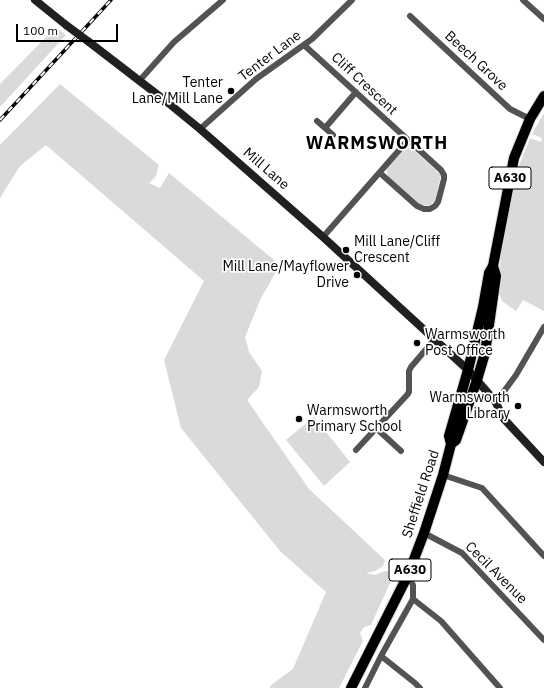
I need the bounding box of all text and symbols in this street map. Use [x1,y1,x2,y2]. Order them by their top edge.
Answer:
scale bar [18,16,120,42]
text: 100 m [23,23,58,38]
street label: Tenter Lane [235,27,305,85]
street label: Beech Grove [441,28,511,94]
street label: Cliff Crescent [327,49,401,119]
place label: Tenter Lane/Mill Lane [132,75,223,108]
marker: Tenter Lane/Mill Lane [226,86,236,96]
district label: WARMSWORTH [306,133,448,155]
street label: Mill Lane [239,144,293,194]
road number: A630 [489,167,531,189]
place label: Mill Lane/Cliff Crescent [354,234,440,266]
marker: Mill Lane/Cliff Crescent [341,245,351,255]
place label: Mill Lane/Mayflower Drive [222,259,349,292]
marker: Mill Lane/Mayflower Drive [352,270,362,280]
place label: Warmsworth Post Office [425,327,505,360]
marker: Warmsworth Post Office [412,338,422,348]
place label: Warmsworth Library [430,390,510,422]
marker: Warmsworth Library [513,401,523,411]
place label: Warmsworth Primary School [307,403,402,436]
marker: Warmsworth Primary School [294,414,304,424]
street label: Sheffield Road [399,448,443,540]
street label: Cecil Avenue [462,539,530,607]
road number: A630 [389,559,431,581]

